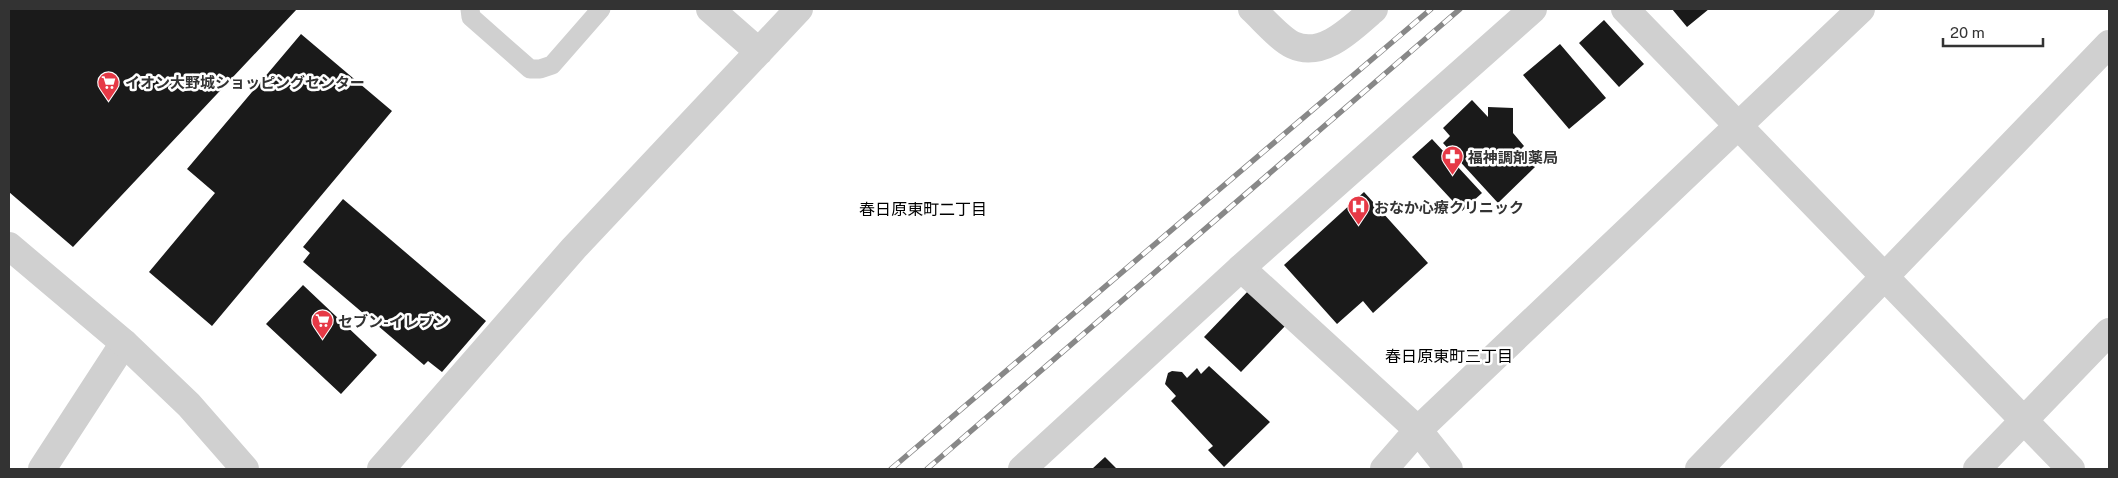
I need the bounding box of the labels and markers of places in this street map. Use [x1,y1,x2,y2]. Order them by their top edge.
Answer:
supermarket icon: イオン大野城ショッピングセンター [97,70,121,101]
place label: イオン大野城ショッピングセンター [125,74,365,91]
pharmacy icon: 福神調剤薬局 [1440,145,1464,176]
place label: 福神調剤薬局 [1467,149,1558,166]
hospital icon: おなか心療クリニック [1346,195,1370,226]
place label: おなか心療クリニック [1374,199,1524,216]
supermarket icon: セブン-イレブン [310,309,334,340]
place label: セブン-イレブン [338,313,449,330]

